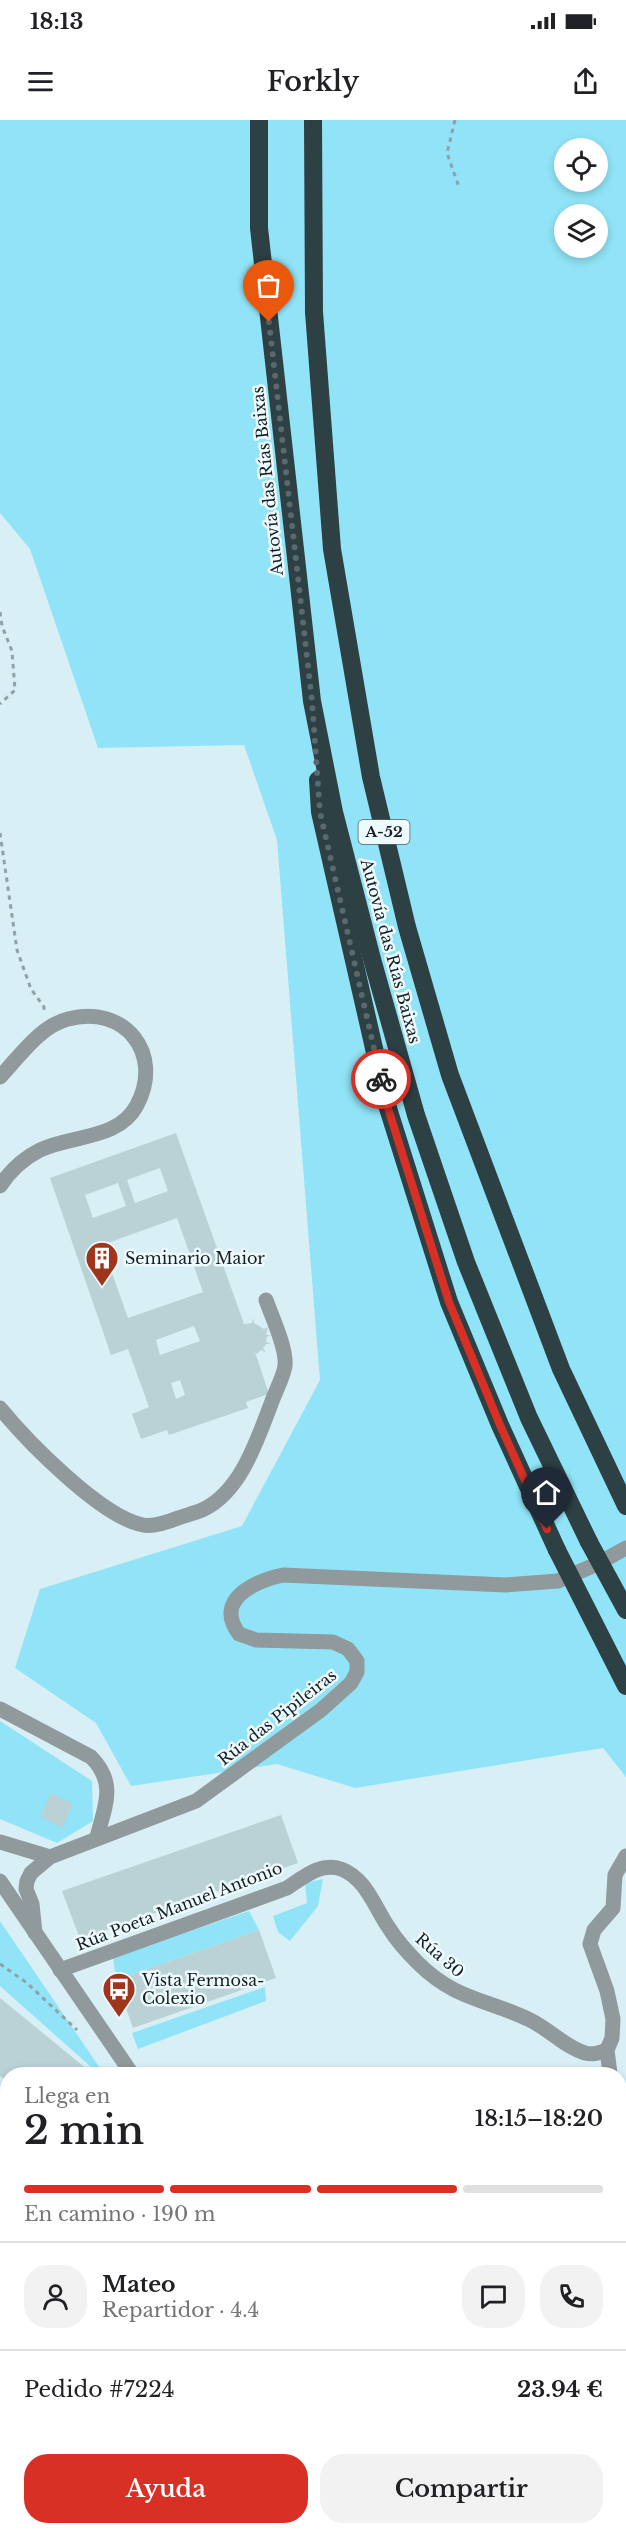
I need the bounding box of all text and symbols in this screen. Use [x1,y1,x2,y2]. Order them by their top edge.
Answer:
text: 18:13 [30,8,83,35]
icon: menu [24,65,57,98]
text: Forkly [267,65,359,98]
icon: share [569,65,602,98]
map controls [554,138,608,258]
button: locate [554,138,608,192]
button: layers [554,204,608,258]
pin [243,260,294,322]
icon: bag [252,269,285,302]
street label: Autovía das Rías Baixas [247,385,287,578]
road number: A-52 [358,820,410,844]
street label: Autovía das Rías Baixas [356,856,425,1046]
courier [351,1049,411,1109]
icon: bike [365,1063,398,1096]
building icon: Seminario Maior [84,1240,120,1287]
place label: Seminario Maior [125,1248,265,1268]
pin [521,1467,572,1529]
icon: home [530,1476,563,1509]
street label: Rúa das Pipileiras [214,1665,340,1769]
street label: Rúa Poeta Manuel Antonio [73,1857,285,1955]
street label: Rúa 30 [412,1928,468,1982]
place label: Vista Fermosa- Colexio [141,1970,264,2008]
bus stop icon: Vista Fermosa- Colexio [101,1971,137,2018]
text: Llega en [24,2084,110,2108]
text: 18:15–18:20 [475,2105,603,2132]
text: 2 min [24,2106,144,2155]
text: En camino · 190 m [24,2202,215,2226]
button: person [24,2265,87,2328]
button: chat [462,2265,525,2328]
button: phone [540,2265,603,2328]
text: Mateo [102,2271,176,2298]
text: Repartidor · 4.4 [102,2298,259,2322]
text: Pedido #7224 [24,2376,175,2403]
text: 23.94 € [517,2376,603,2403]
button: Ayuda [24,2454,308,2523]
button: Compartir [320,2454,603,2523]

